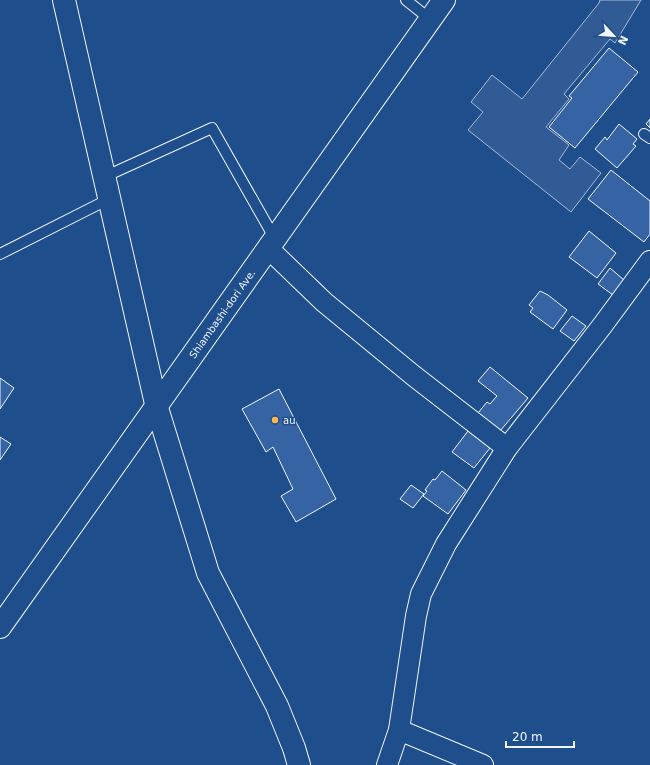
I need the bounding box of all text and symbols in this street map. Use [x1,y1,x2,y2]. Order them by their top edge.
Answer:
north arrow [594,16,634,56]
text: N [615,33,630,47]
street label: Shiambashi-dori Ave. [187,267,257,360]
marker: au [270,415,280,425]
place label: au [283,415,295,426]
scale bar [506,723,574,749]
text: 20 m [512,730,543,744]

